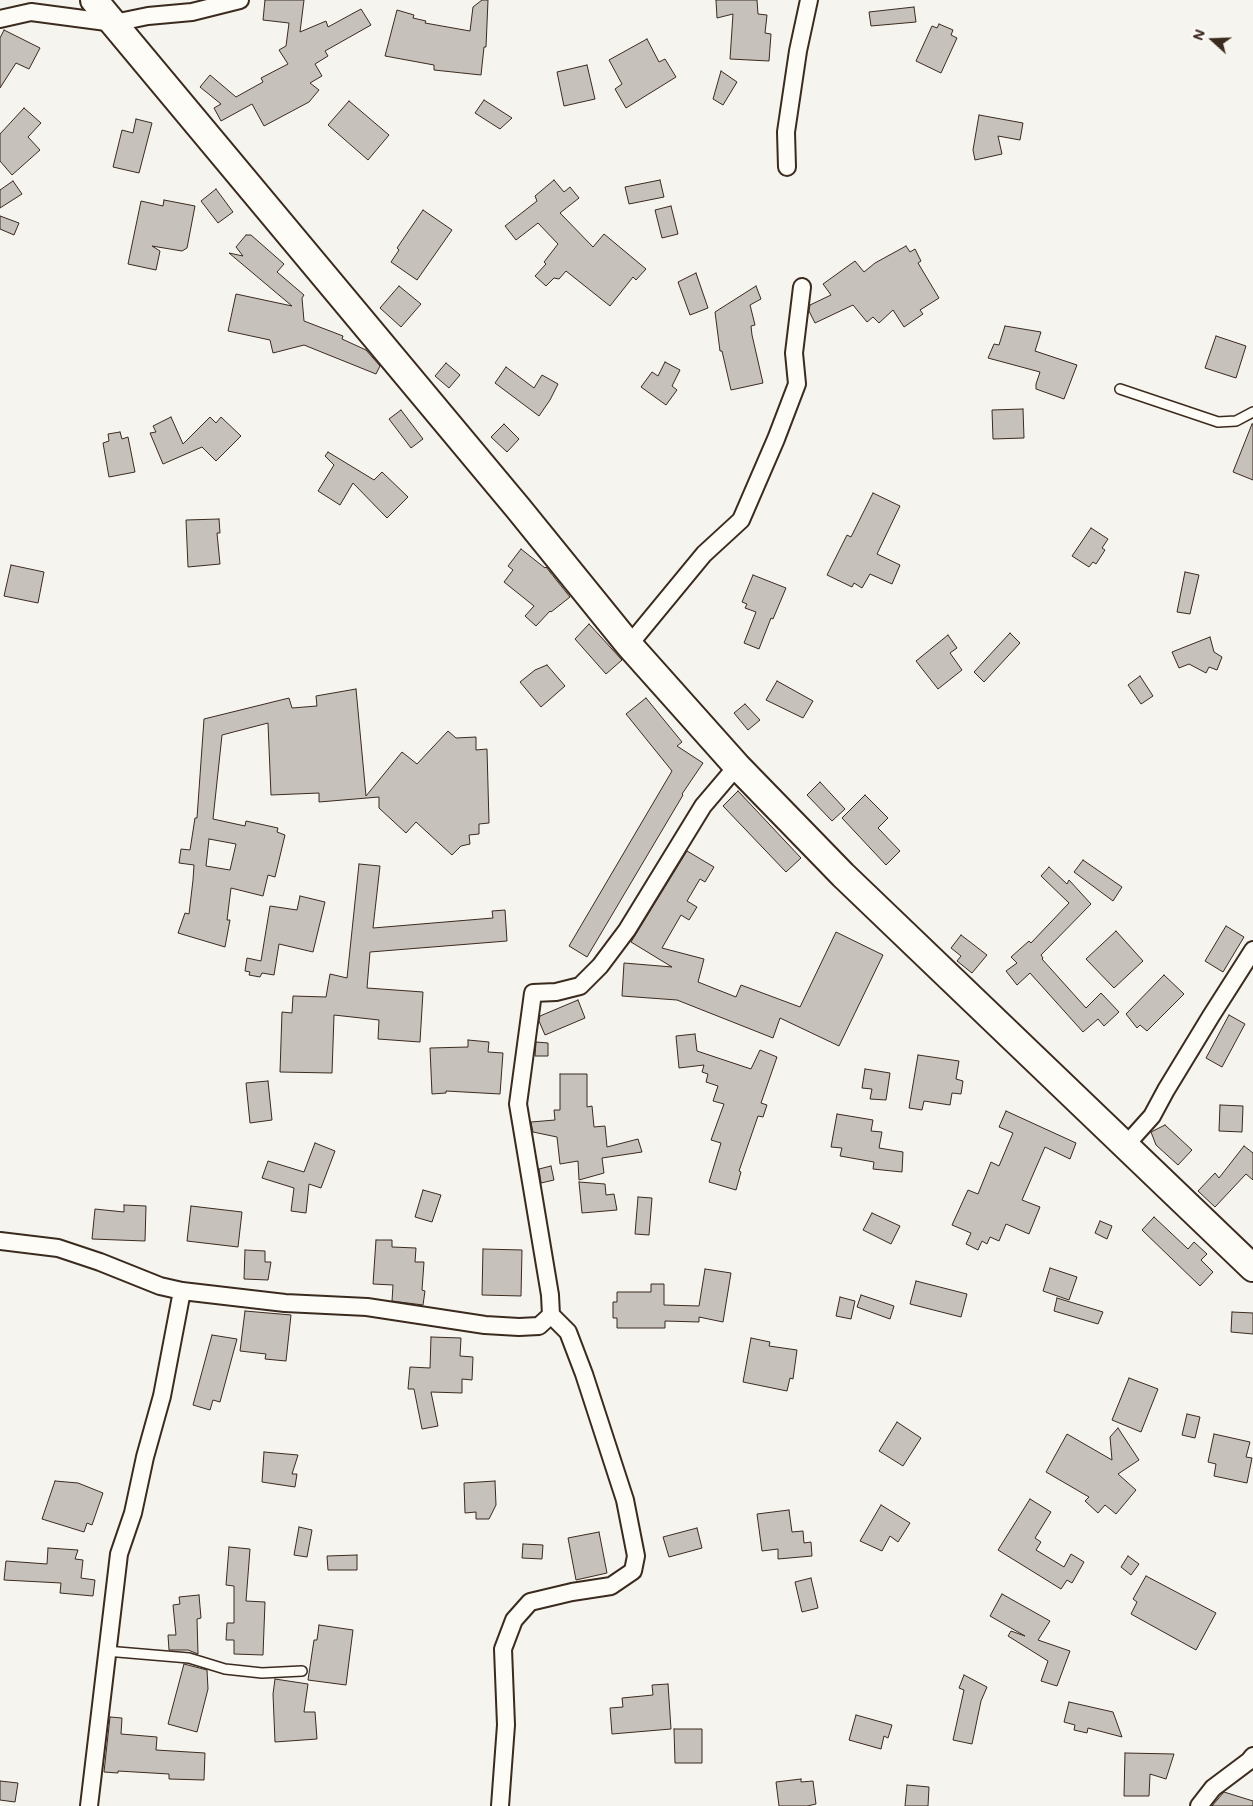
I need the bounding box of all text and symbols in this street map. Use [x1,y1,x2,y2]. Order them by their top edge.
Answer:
north arrow [1188,15,1238,65]
text: N [1188,26,1209,43]

